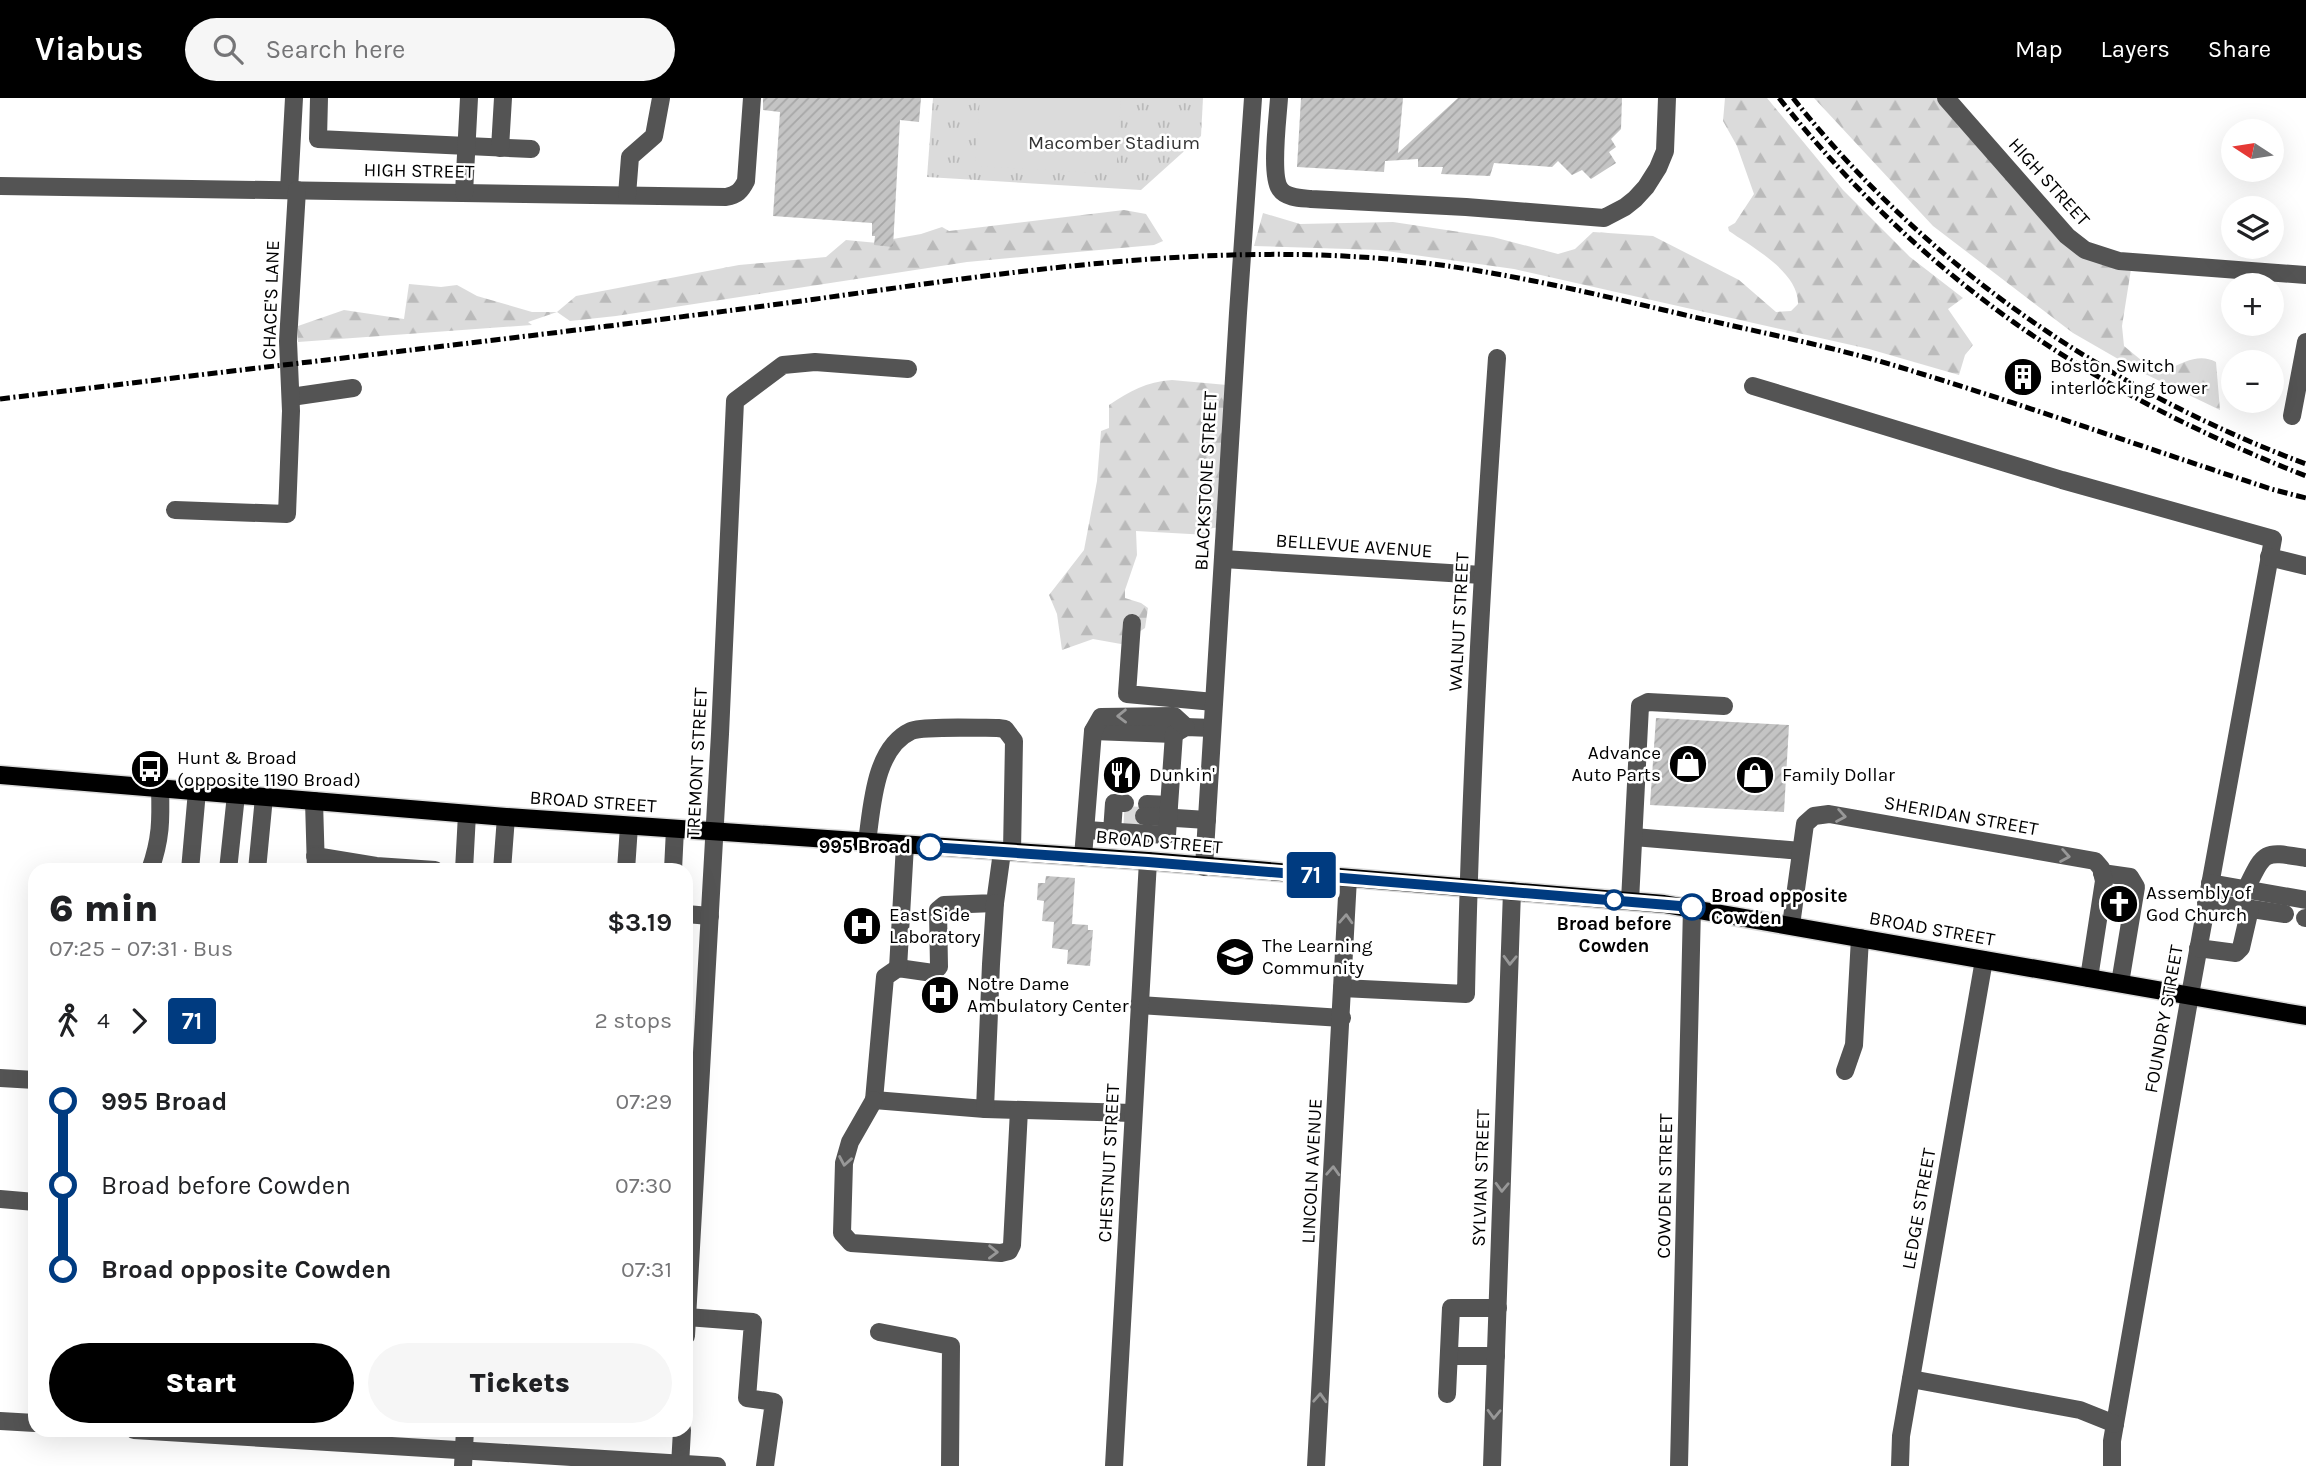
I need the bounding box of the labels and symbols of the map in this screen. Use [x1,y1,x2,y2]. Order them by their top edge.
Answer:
north arrow [2221,119,2284,182]
park label: Macomber Stadium [1028,132,1200,154]
street label: HIGH STREET [2004,133,2095,231]
street label: HIGH STREET [363,159,475,183]
street label: CHACE'S LANE [258,240,284,360]
place label: Boston Switch interlocking tower [2050,355,2208,399]
building icon: Boston Switch interlocking tower [2002,356,2044,398]
street label: BLACKSTONE STREET [1190,390,1222,571]
street label: BELLEVUE AVENUE [1275,530,1433,562]
street label: WALNUT STREET [1444,551,1474,692]
street label: TREMONT STREET [682,687,712,839]
one-way arrow [1116,708,1126,724]
place label: Advance Auto Parts [1572,742,1661,786]
shop icon: Advance Auto Parts [1667,743,1709,785]
place label: Hunt & Broad (opposite 1190 Broad) [177,747,361,791]
bus stop icon: Hunt & Broad (opposite 1190 Broad) [129,748,171,790]
restaurant icon: Dunkin' [1101,754,1143,796]
shop icon: Family Dollar [1734,754,1776,796]
place label: Dunkin' [1149,764,1215,786]
place label: Family Dollar [1782,764,1895,786]
street label: BROAD STREET [529,787,658,817]
street label: SHERIDAN STREET [1882,792,2040,840]
one-way arrow [1835,808,1847,823]
street label: BROAD STREET [1095,825,1224,859]
marker: 995 Broad [917,834,943,860]
place label: 995 Broad [819,836,911,858]
one-way arrow [2059,848,2071,863]
line badge: 71 [1280,852,1342,898]
place label: Assembly of God Church [2146,882,2252,926]
church icon: Assembly of God Church [2098,883,2140,925]
place label: Broad opposite Cowden [1711,885,1848,929]
marker: Broad before Cowden [1604,890,1624,910]
marker: Broad opposite Cowden [1679,894,1705,920]
place label: East Side Laboratory [889,904,981,948]
hospital icon: East Side Laboratory [841,905,883,947]
street label: BROAD STREET [1867,907,1997,951]
one-way arrow [1339,913,1354,924]
place label: Broad before Cowden [1556,913,1672,957]
place label: The Learning Community [1262,935,1373,979]
school or university icon: The Learning Community [1214,936,1256,978]
street label: FOUNDRY STREET [2140,943,2188,1095]
one-way arrow [1503,954,1518,965]
place label: Notre Dame Ambulatory Center [967,973,1129,1017]
hospital icon: Notre Dame Ambulatory Center [919,974,961,1016]
street label: CHESTNUT STREET [1094,1083,1124,1243]
street label: LINCOLN AVENUE [1297,1098,1327,1244]
street label: SYLVIAN STREET [1468,1108,1494,1247]
street label: COWDEN STREET [1653,1113,1677,1259]
street label: LEDGE STREET [1897,1146,1941,1271]
one-way arrow [839,1155,854,1167]
one-way arrow [1325,1165,1340,1176]
one-way arrow [1494,1182,1510,1193]
one-way arrow [988,1244,999,1260]
one-way arrow [1312,1392,1327,1403]
one-way arrow [1487,1409,1502,1420]

